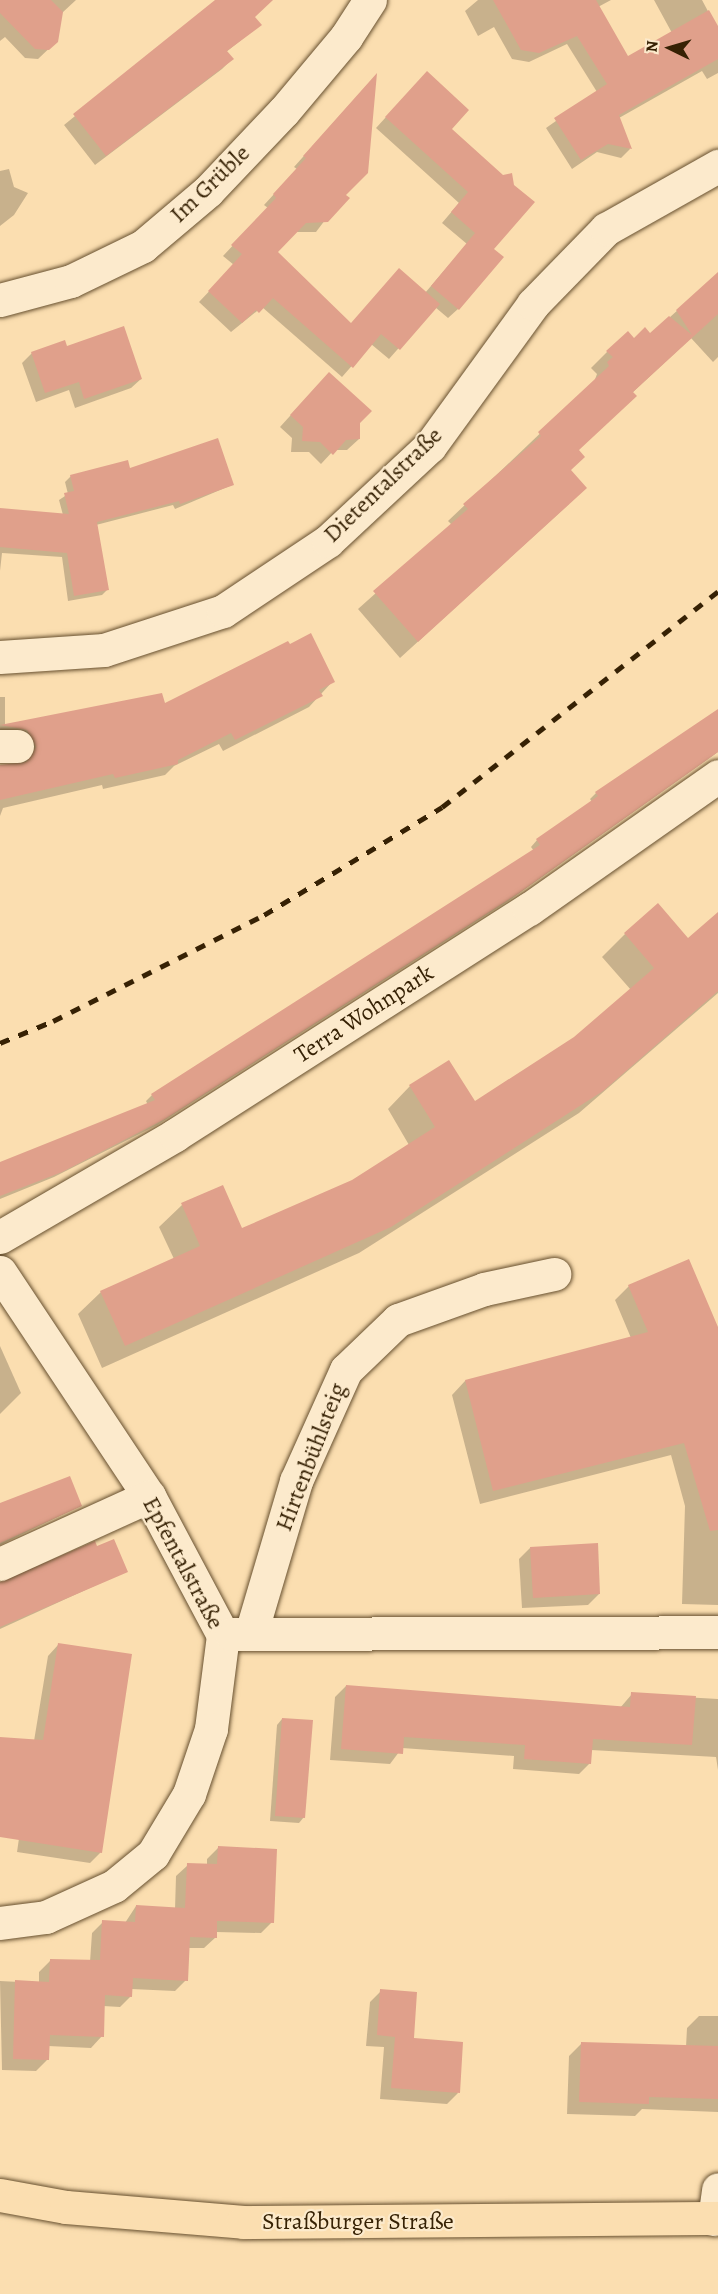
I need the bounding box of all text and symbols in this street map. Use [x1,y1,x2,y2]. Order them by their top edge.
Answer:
north arrow [640,18,700,78]
text: N [641,40,664,53]
street label: Im Grüble [164,139,256,229]
street label: Dietentalstraße [318,421,448,549]
street label: Terra Wohnpark [289,958,439,1070]
street label: Hirtenbühlsteig [269,1379,353,1535]
street label: Epfentalstraße [136,1492,230,1634]
street label: Straßburger Straße [262,2208,454,2236]

